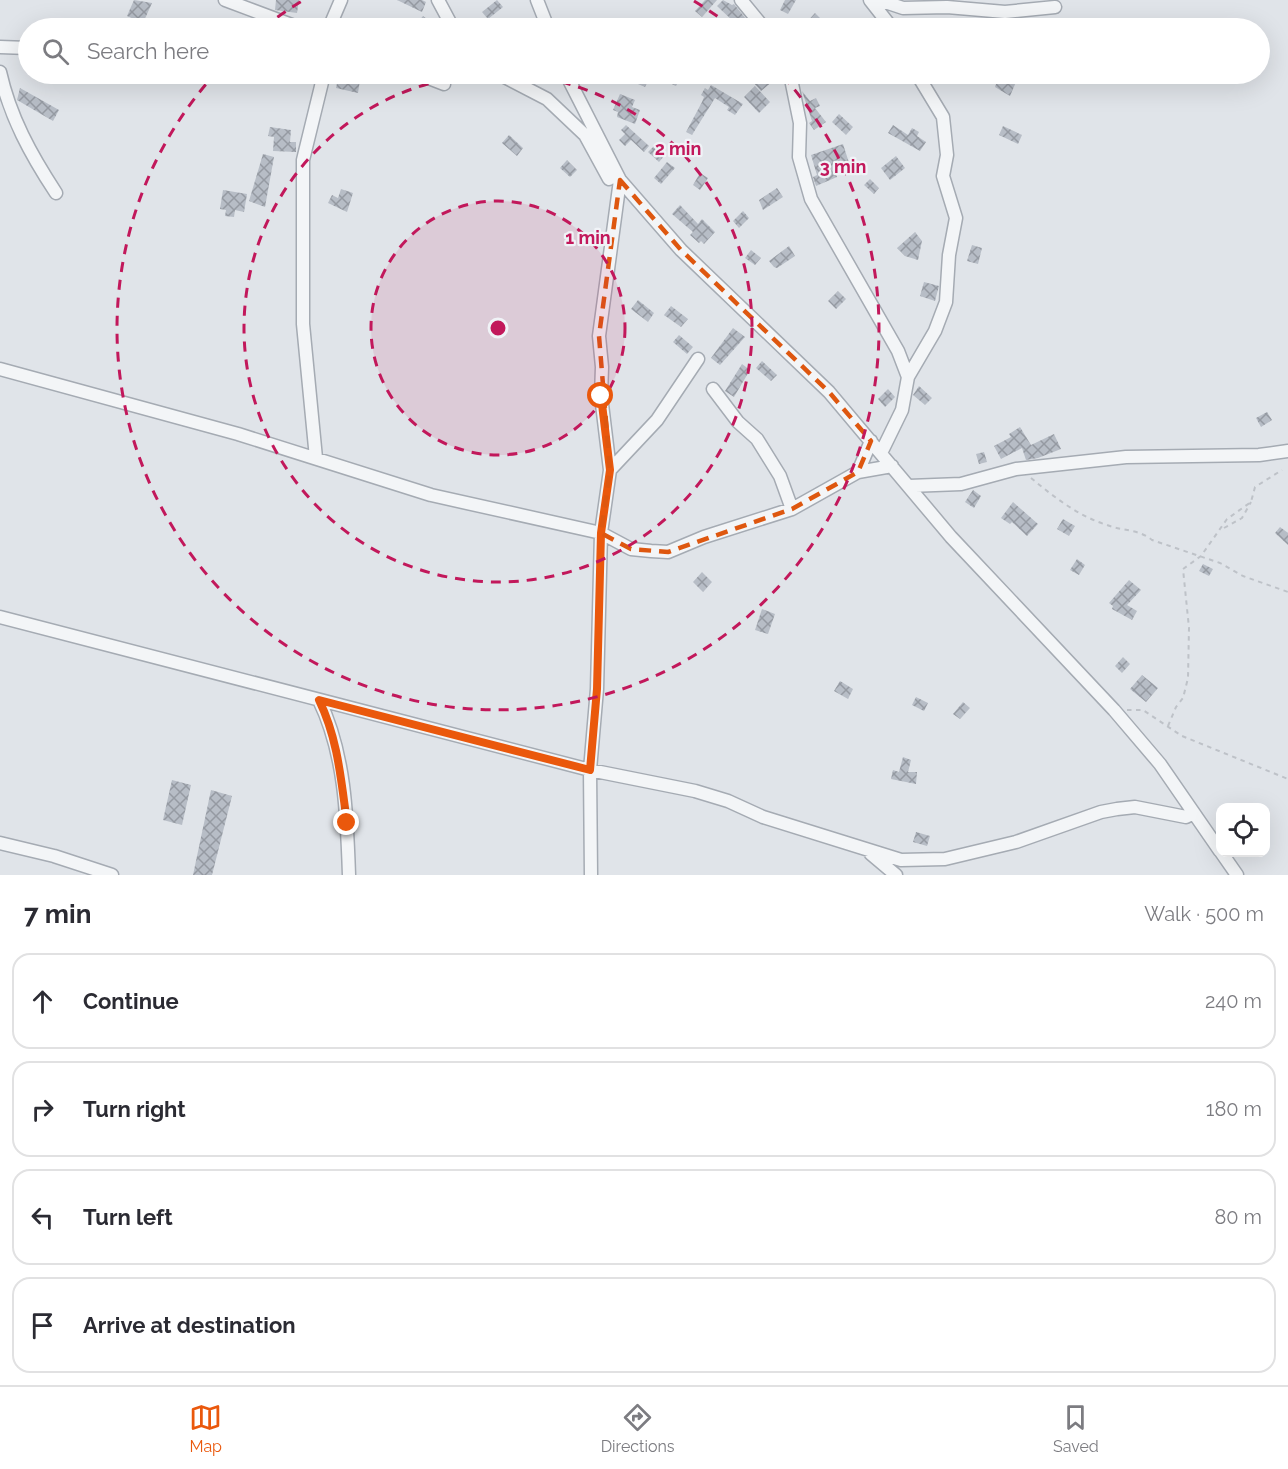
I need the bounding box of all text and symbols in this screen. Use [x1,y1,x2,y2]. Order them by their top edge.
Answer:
search box [18,18,1270,84]
icon: search [39,35,72,68]
text: Search here [87,38,209,64]
text: 2 min [655,138,701,159]
text: 3 min [820,156,866,177]
text: 1 min [565,227,611,248]
centre of rings [488,318,508,338]
route start [587,382,613,408]
map controls [1216,803,1270,857]
button: locate [1216,803,1270,857]
route end [333,809,359,835]
text: 7 min [24,899,91,929]
text: Walk · 500 m [1144,902,1264,926]
icon: ahead [26,985,59,1018]
text: Continue [83,988,179,1014]
text: 240 m [1205,989,1262,1013]
icon: right [26,1093,59,1126]
text: Turn right [83,1096,186,1122]
text: 180 m [1206,1097,1262,1121]
icon: left [26,1201,59,1234]
text: Turn left [83,1204,173,1230]
text: 80 m [1214,1205,1262,1229]
icon: arrive [26,1309,59,1342]
text: Arrive at destination [83,1312,296,1338]
tab: Map [189,1401,222,1456]
tab: Directions [601,1401,675,1456]
tab: Saved [1053,1401,1099,1456]

